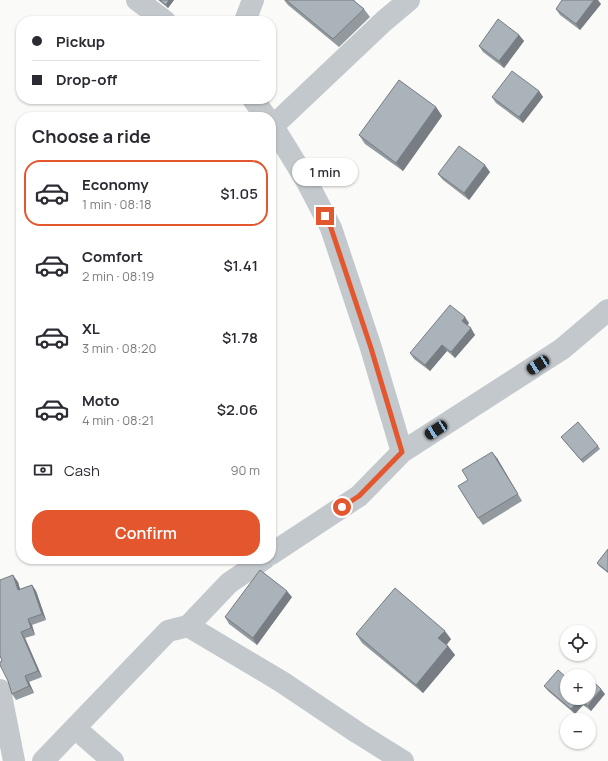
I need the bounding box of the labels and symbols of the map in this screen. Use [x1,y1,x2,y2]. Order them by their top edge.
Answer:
callout: 1 min [292,158,358,186]
route end [316,207,334,225]
car [525,353,551,377]
car [423,418,449,442]
route start [333,498,351,516]

